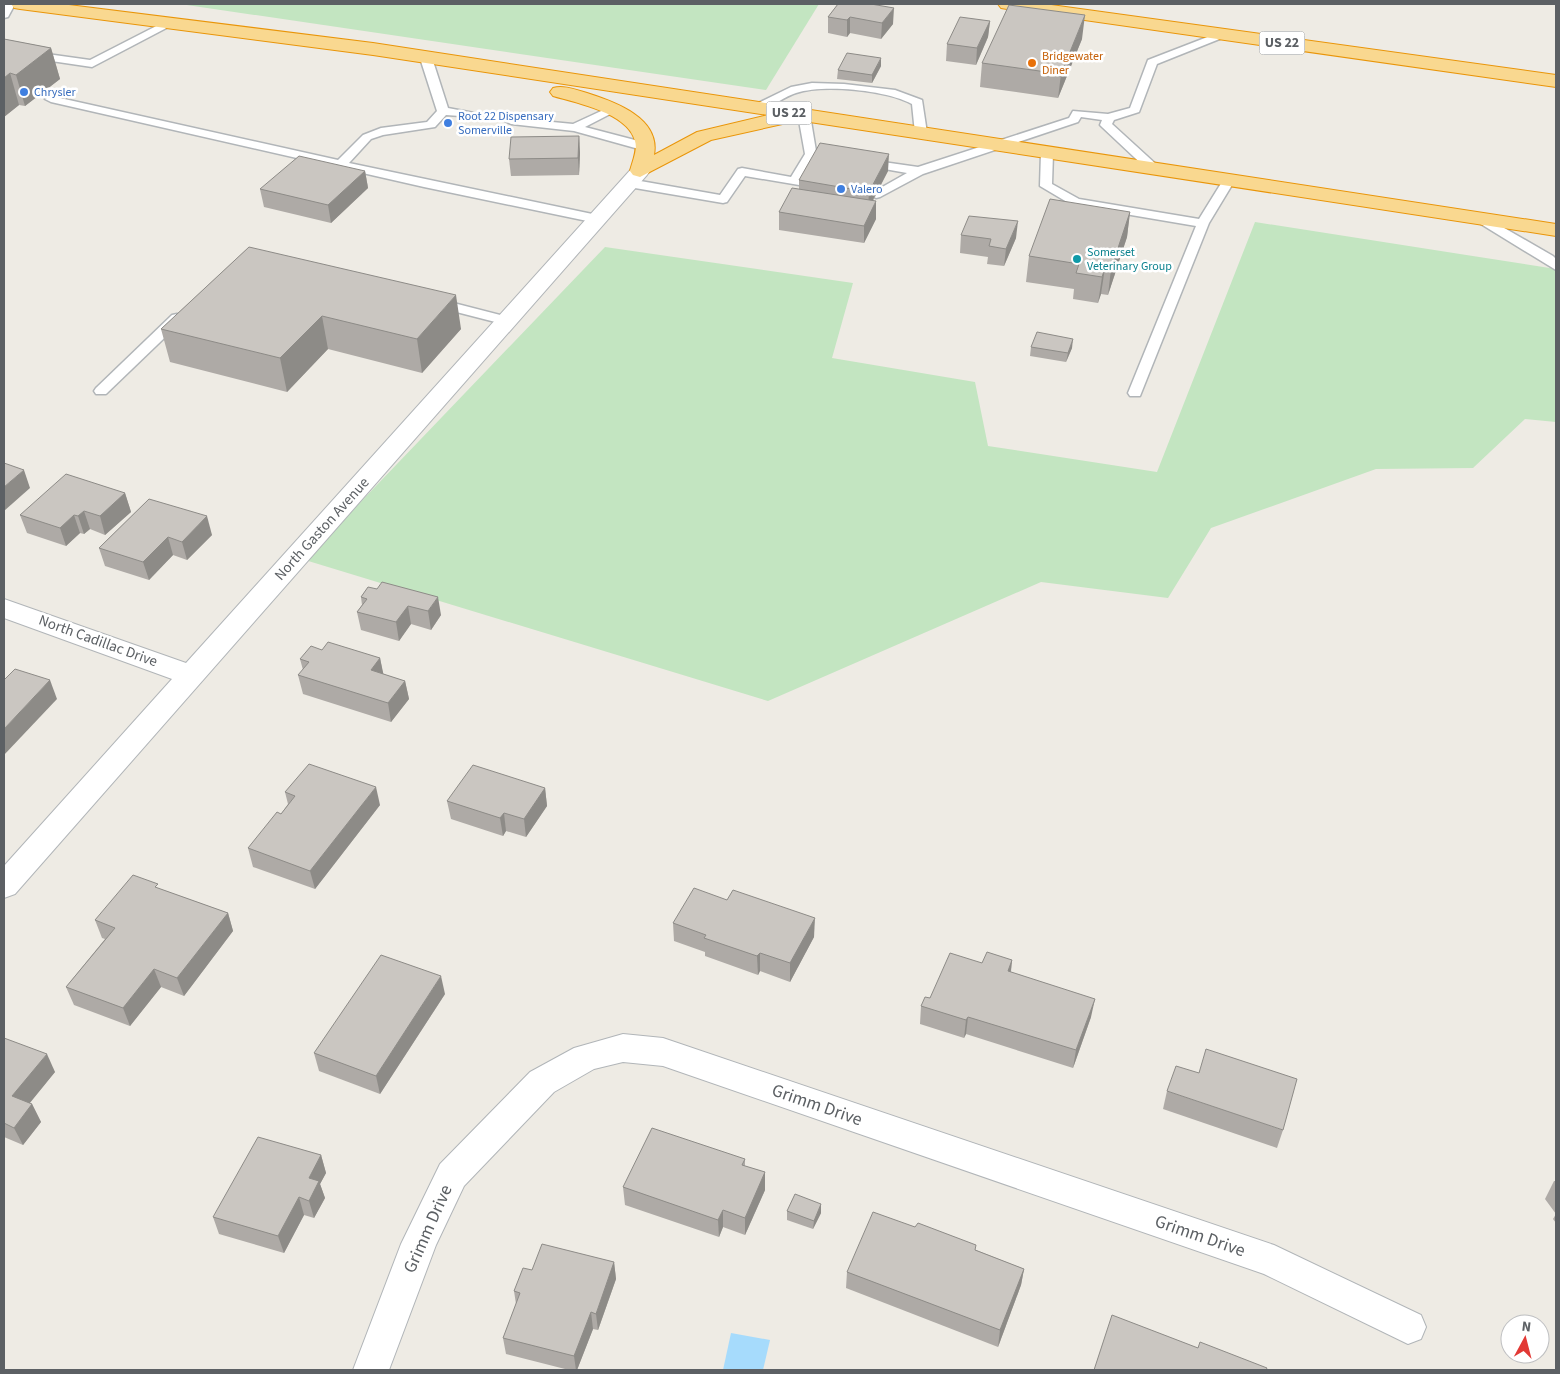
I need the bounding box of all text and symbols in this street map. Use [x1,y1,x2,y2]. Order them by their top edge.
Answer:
road number: US 22 [1260,32,1304,54]
place label: Bridgewater Diner [1042,48,1104,79]
marker: Bridgewater Diner [1026,57,1038,69]
place label: Chrysler [34,84,76,101]
marker: Chrysler [18,86,30,98]
road number: US 22 [766,102,812,125]
place label: Root 22 Dispensary Somerville [458,108,554,139]
marker: Root 22 Dispensary Somerville [442,117,454,129]
place label: Valero [851,181,883,198]
marker: Valero [835,183,847,195]
place label: Somerset Veterinary Group [1087,244,1172,275]
marker: Somerset Veterinary Group [1071,253,1083,265]
street label: North Gaston Avenue [270,473,374,585]
street label: North Cadillac Drive [36,610,160,672]
street label: Grimm Drive [768,1078,866,1132]
street label: Grimm Drive [397,1181,459,1277]
street label: Grimm Drive [1151,1209,1249,1263]
north arrow [1500,1314,1550,1364]
text: N [1521,1317,1532,1338]

